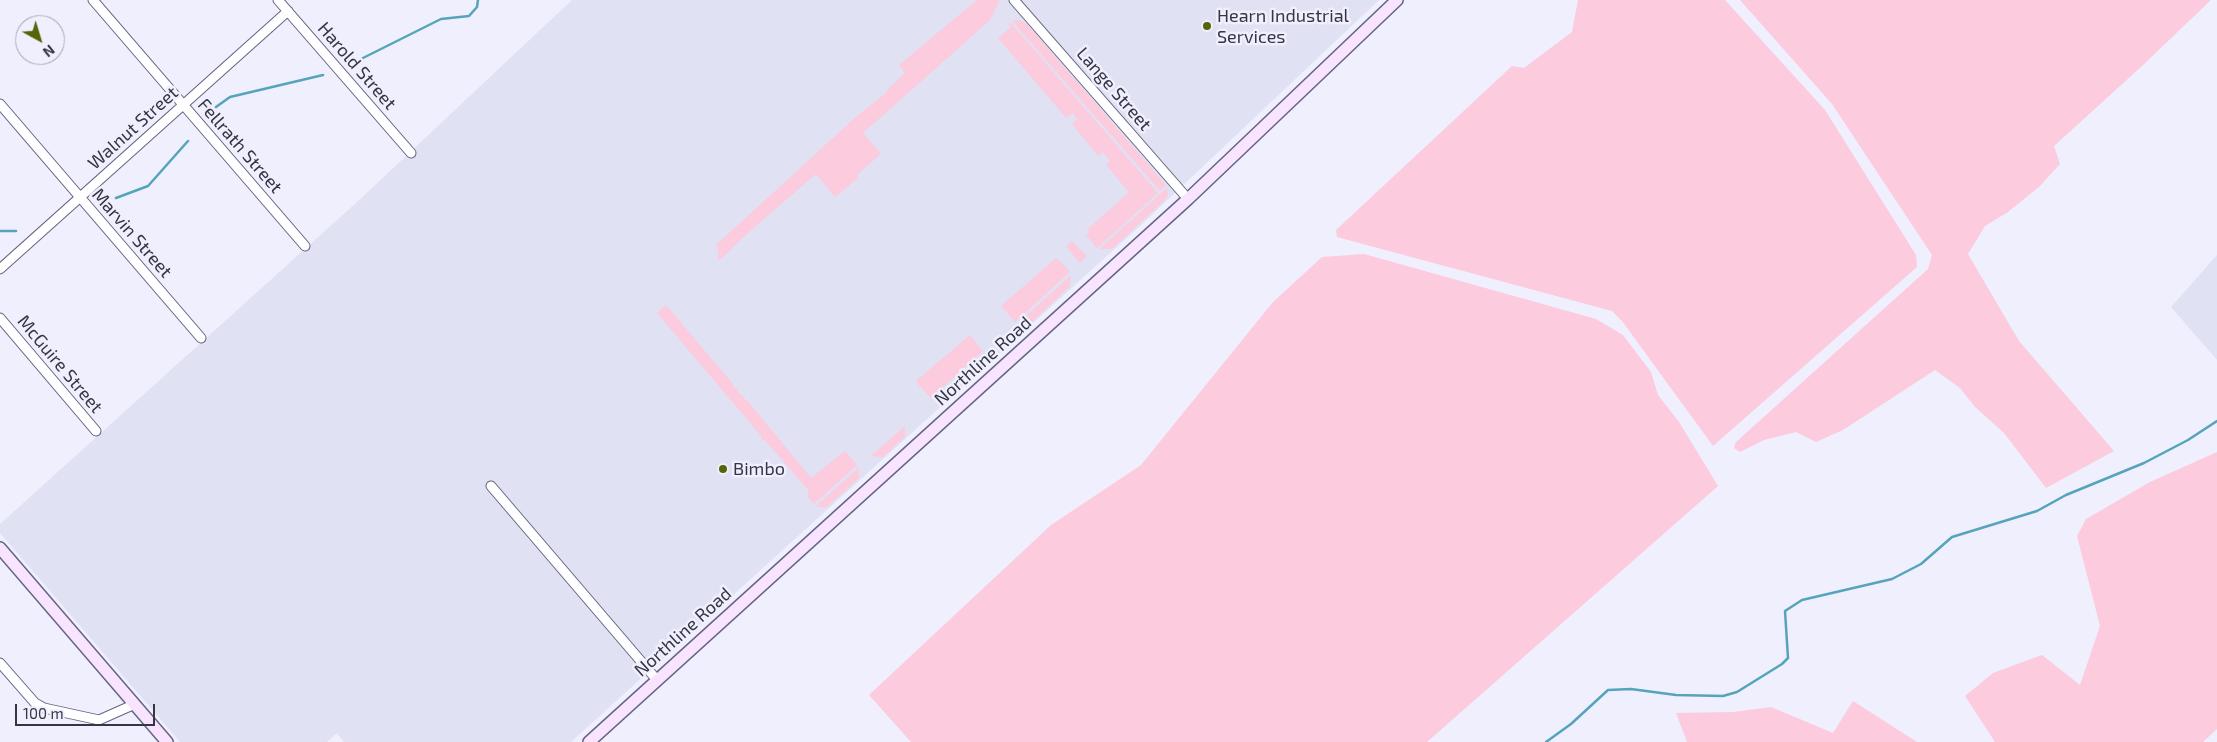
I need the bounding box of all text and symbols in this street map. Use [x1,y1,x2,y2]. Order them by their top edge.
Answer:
place label: Hearn Industrial Services [1217,5,1349,48]
north arrow [15,15,65,65]
street label: Harold Street [313,18,401,114]
marker: Hearn Industrial Services [1201,20,1213,32]
text: N [40,41,58,61]
street label: Lange Street [1072,43,1156,135]
street label: Walnut Street [84,82,182,174]
street label: Fellrath Street [193,94,287,198]
street label: Marvin Street [87,184,177,282]
street label: McGuire Street [13,311,107,417]
street label: Northline Road [930,312,1036,410]
place label: Bimbo [733,458,785,480]
marker: Bimbo [717,463,729,475]
street label: Northline Road [630,583,736,681]
scale bar [18,694,158,726]
text: 100 m [23,704,64,722]

